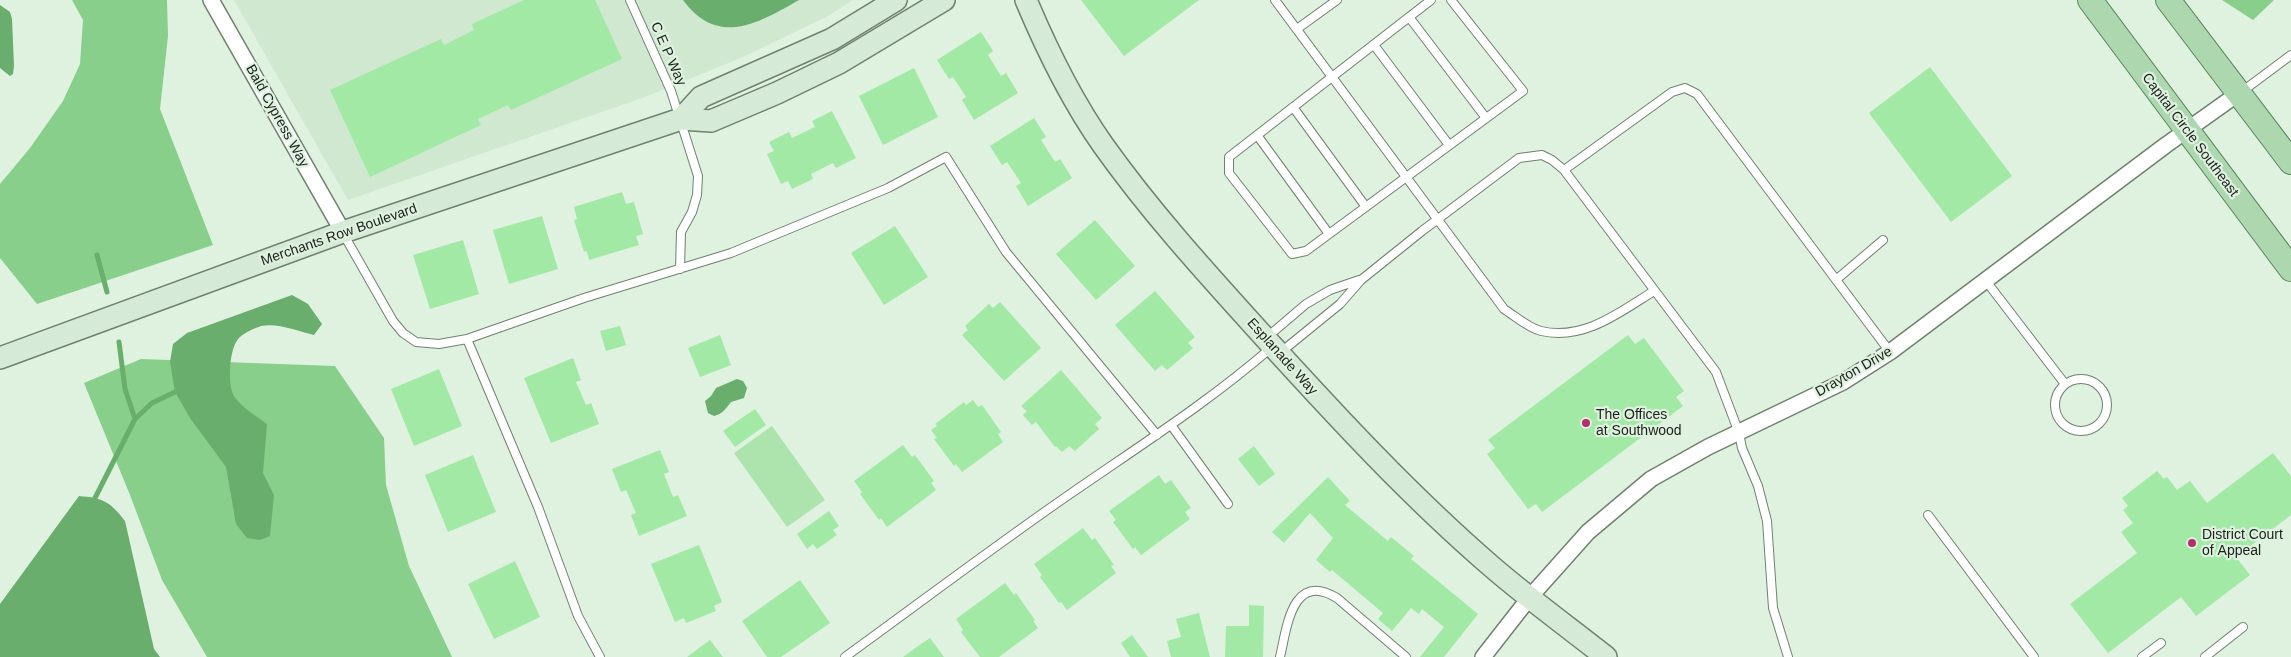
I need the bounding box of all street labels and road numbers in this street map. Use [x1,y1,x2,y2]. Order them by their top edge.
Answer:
street label: C E P Way [647,20,689,88]
street label: Bald Cypress Way [242,62,312,170]
street label: Capital Circle Southeast [2138,70,2242,200]
street label: Merchants Row Boulevard [259,200,419,270]
street label: Esplanade Way [1243,315,1321,399]
street label: Drayton Drive [1813,343,1895,401]

